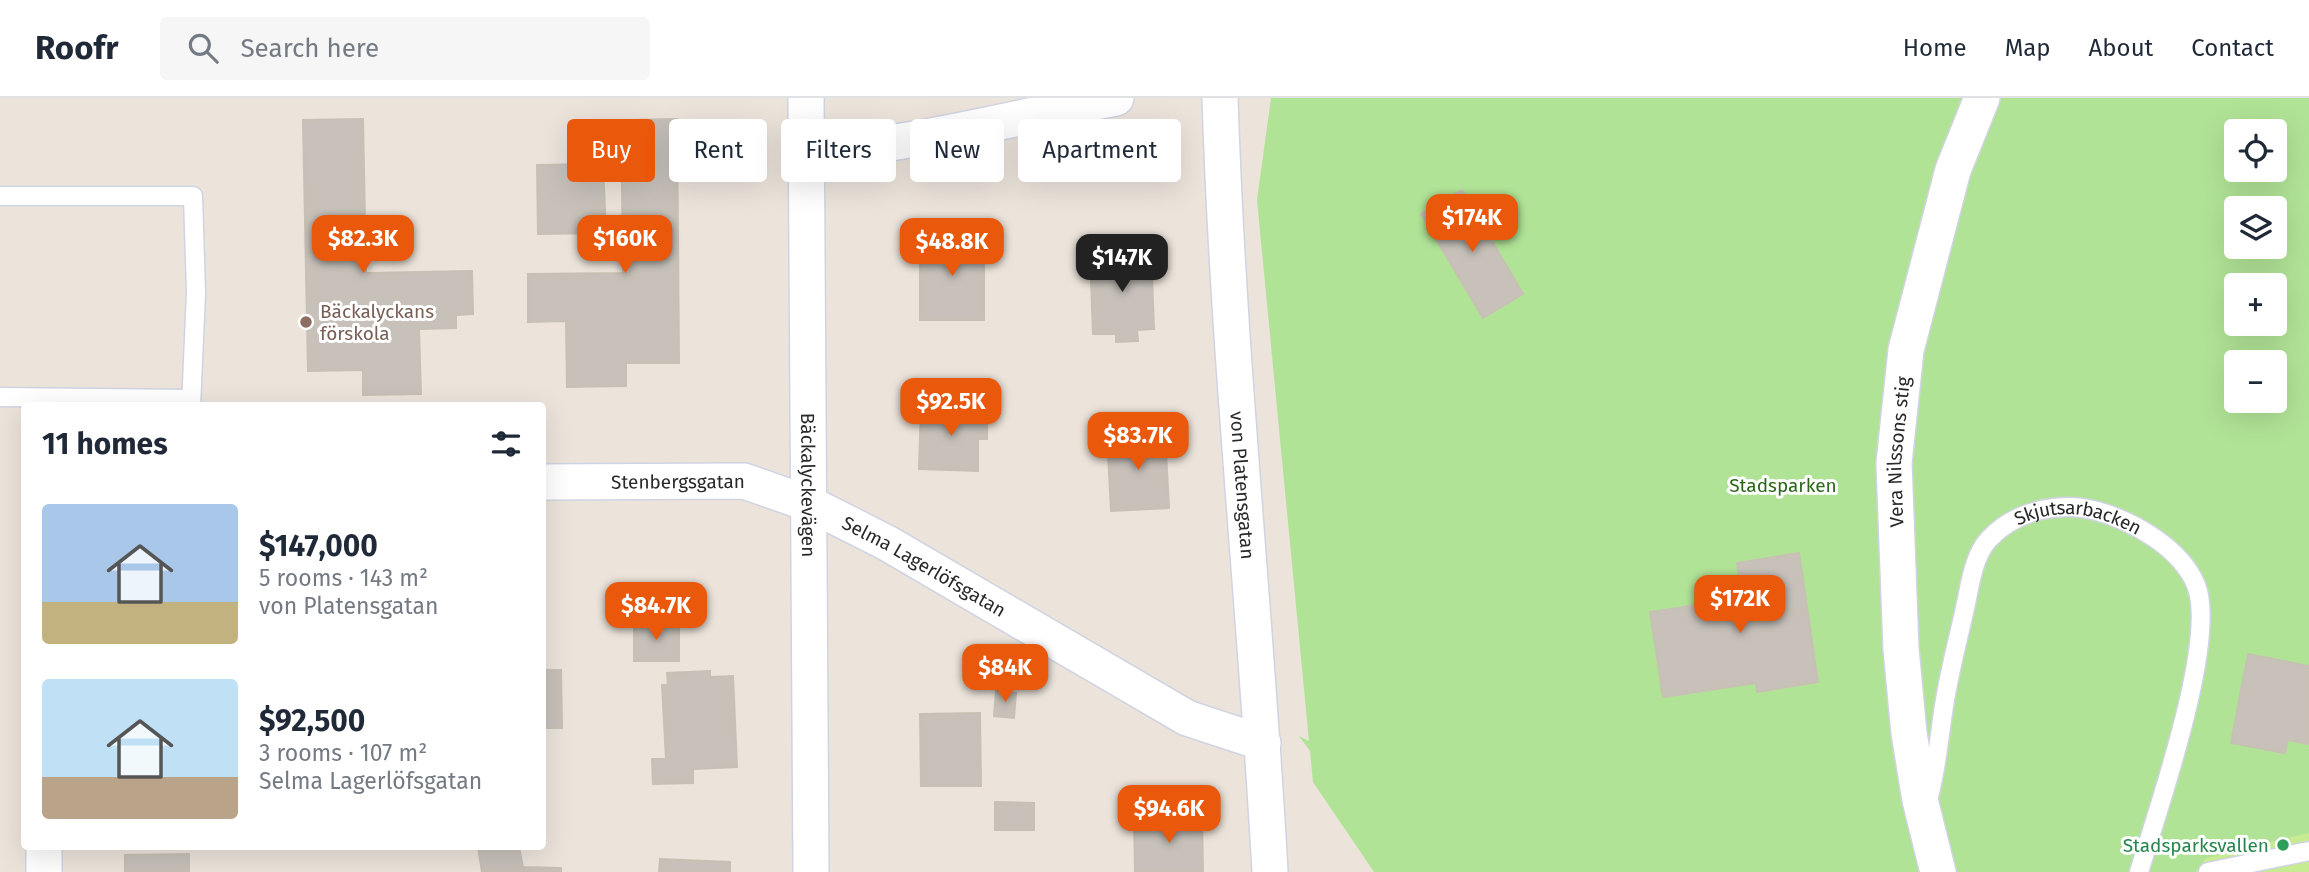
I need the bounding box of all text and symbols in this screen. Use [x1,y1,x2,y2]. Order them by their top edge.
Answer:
search box [160,17,650,80]
text: Roofr [35,28,118,68]
icon: search [184,29,222,67]
text: Search here [240,33,379,64]
text: Home [1903,34,1967,62]
text: Map [2005,34,2051,62]
text: About [2089,34,2153,62]
text: Contact [2191,34,2274,62]
chip: Buy [567,119,655,182]
chip: Rent [669,119,767,182]
chip: Filters [781,119,896,182]
chip: New [910,119,1004,182]
chip: Apartment [1018,119,1181,182]
map controls [2224,119,2287,413]
button: locate [2224,119,2287,182]
pin: $174K [1423,194,1521,254]
button: layers [2224,196,2287,259]
text: $174K [1442,203,1502,231]
pin: $82.3K [306,216,420,275]
pin: $160K [576,216,674,275]
pin: $48.8K [895,218,1009,278]
text: $82.3K [328,224,398,252]
text: $160K [593,224,657,252]
text: $48.8K [916,227,988,255]
pin: $147K [1073,234,1171,294]
text: $147K [1092,243,1152,271]
button: + [2224,273,2287,336]
place label: Bäckalyckans förskola [320,300,434,345]
marker: Bäckalyckans förskola [298,314,314,330]
button: − [2224,350,2287,413]
street label: Vera Nilssons stig [1883,375,1915,528]
pin: $92.5K [894,378,1008,438]
text: $92.5K [916,387,986,415]
street label: von Platensgatan [1225,411,1259,560]
pin: $83.7K [1081,412,1195,472]
street label: Bäckalyckevägen [796,413,820,557]
text: $83.7K [1104,421,1172,449]
icon: filters [487,425,525,463]
text: 11 homes [42,426,168,462]
street label: Stenbergsgatan [611,470,745,494]
park label: Stadsparken [1729,474,1837,497]
street label: Skjutsarbacken [2010,496,2146,540]
street label: Selma Lagerlöfsgatan [838,511,1010,622]
text: $147,000 [259,528,378,564]
icon: home [98,532,182,616]
text: 5 rooms · 143 m² [259,564,428,592]
pin: $172K [1691,575,1789,635]
pin: $84.7K [599,582,713,642]
text: $172K [1710,584,1770,612]
text: $84.7K [621,591,691,619]
text: von Platensgatan [259,592,438,620]
pin: $84K [964,644,1046,704]
text: $84K [978,653,1032,681]
text: $92,500 [259,703,365,739]
icon: home [98,707,182,791]
text: 3 rooms · 107 m² [259,739,427,767]
text: Selma Lagerlöfsgatan [259,767,482,795]
pin: $94.6K [1112,786,1226,845]
text: $94.6K [1134,794,1204,822]
place label: Stadsparksvallen [2123,834,2269,857]
marker: Stadsparksvallen [2275,837,2291,853]

